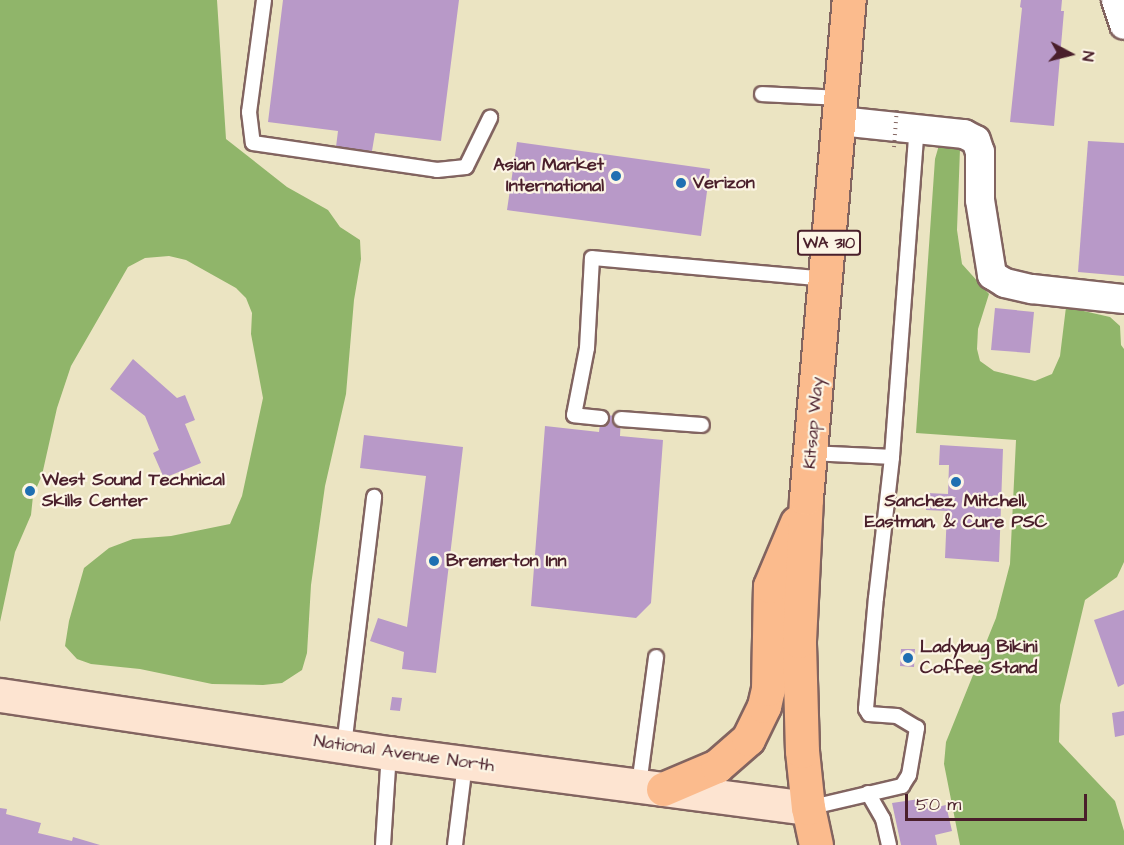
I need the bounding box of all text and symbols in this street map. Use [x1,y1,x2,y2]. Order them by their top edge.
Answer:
north arrow [1040,24,1100,84]
text: N [1076,50,1099,63]
place label: Asian Market International [493,155,604,198]
marker: Asian Market International [609,169,623,183]
place label: Verizon [693,172,755,194]
marker: Verizon [674,176,688,190]
road number: WA 310 [796,230,862,256]
street label: Kitsap Way [799,376,829,470]
place label: West Sound Technical Skills Center [42,470,225,512]
marker: Sanchez, Mitchell, Eastman, & Cure PSC [949,475,963,489]
marker: West Sound Technical Skills Center [23,484,37,498]
place label: Sanchez, Mitchell, Eastman, & Cure PSC [865,491,1047,534]
place label: Bremerton Inn [446,550,566,572]
marker: Bremerton Inn [427,554,441,568]
place label: Ladybug Bikini Coffee Stand [920,637,1037,680]
marker: Ladybug Bikini Coffee Stand [901,651,915,665]
street label: National Avenue North [312,731,496,777]
scale bar [908,782,1090,820]
text: 50 m [916,792,961,817]

